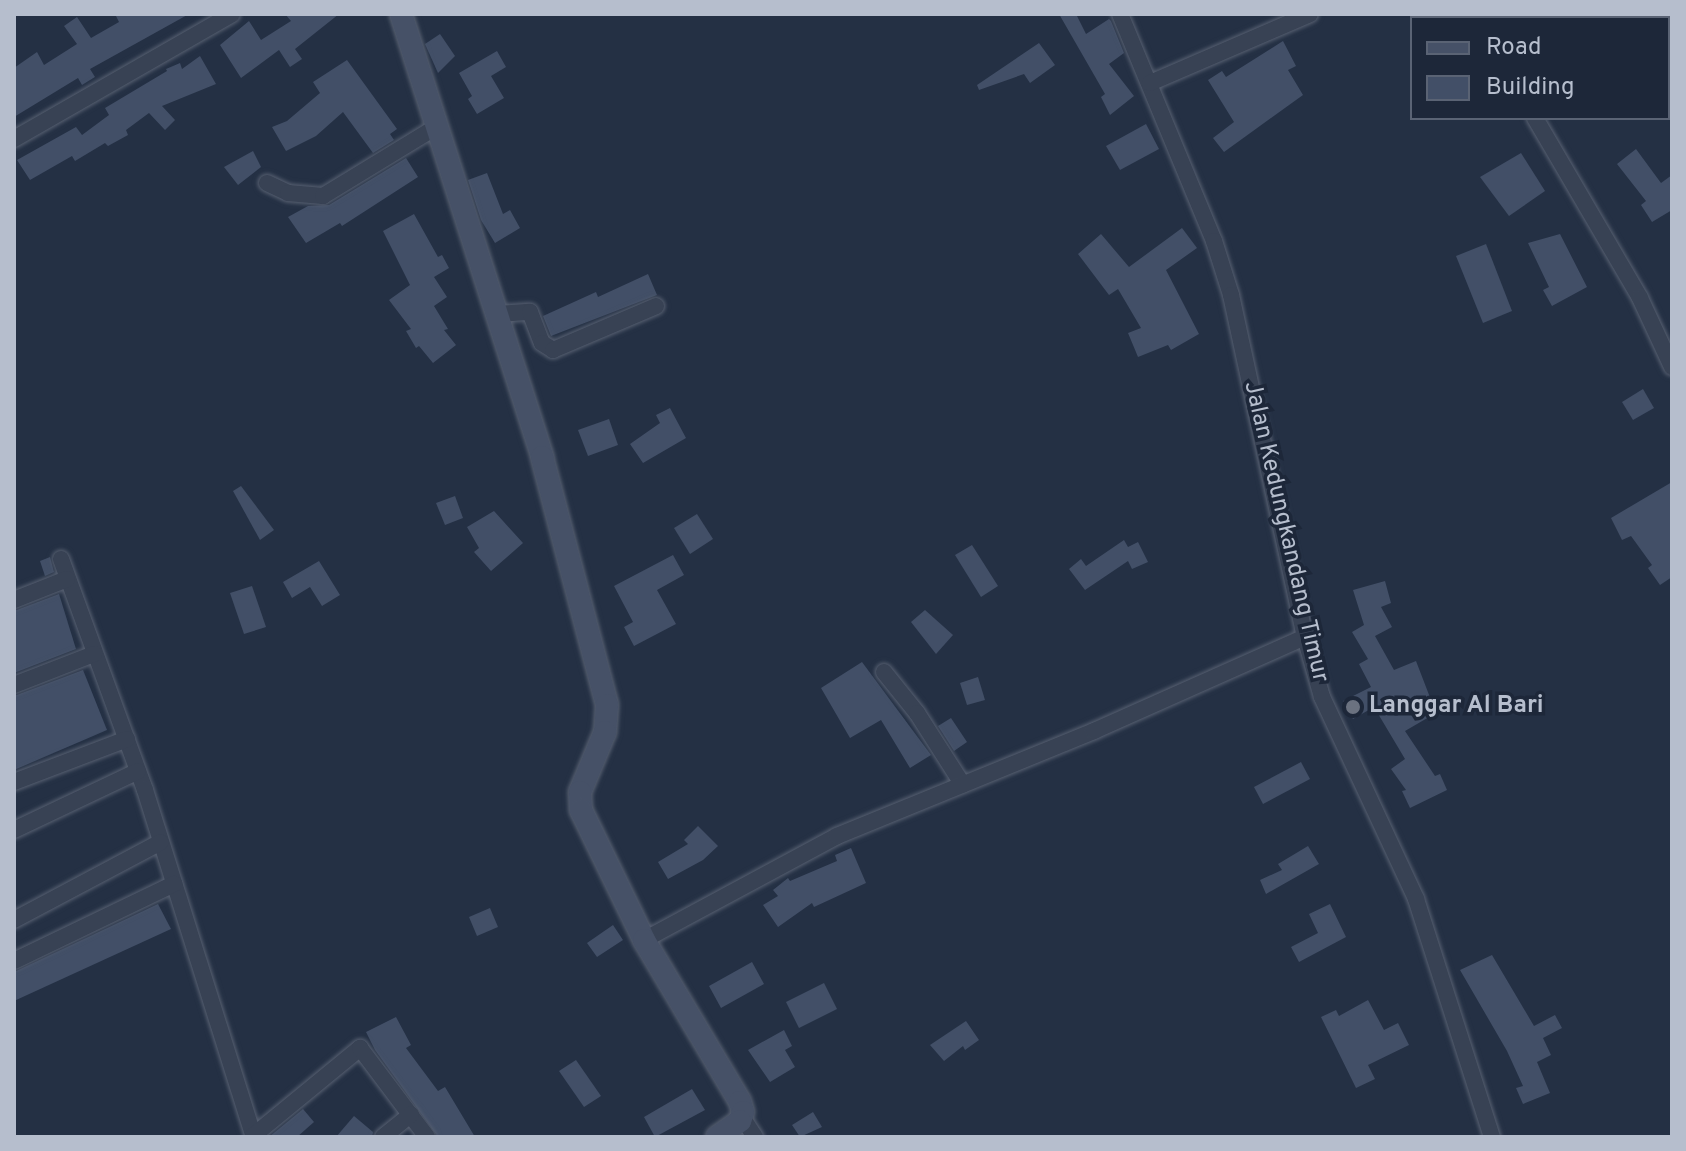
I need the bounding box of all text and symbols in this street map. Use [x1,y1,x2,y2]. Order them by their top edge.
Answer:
legend [1410,16,1670,120]
text: Road [1486,33,1542,63]
text: Building [1486,73,1575,103]
street label: Jalan Kedungkandang Timur [1236,378,1334,686]
place label: Langgar Al Bari [1369,693,1545,721]
marker: Langgar Al Bari [1344,698,1362,716]

